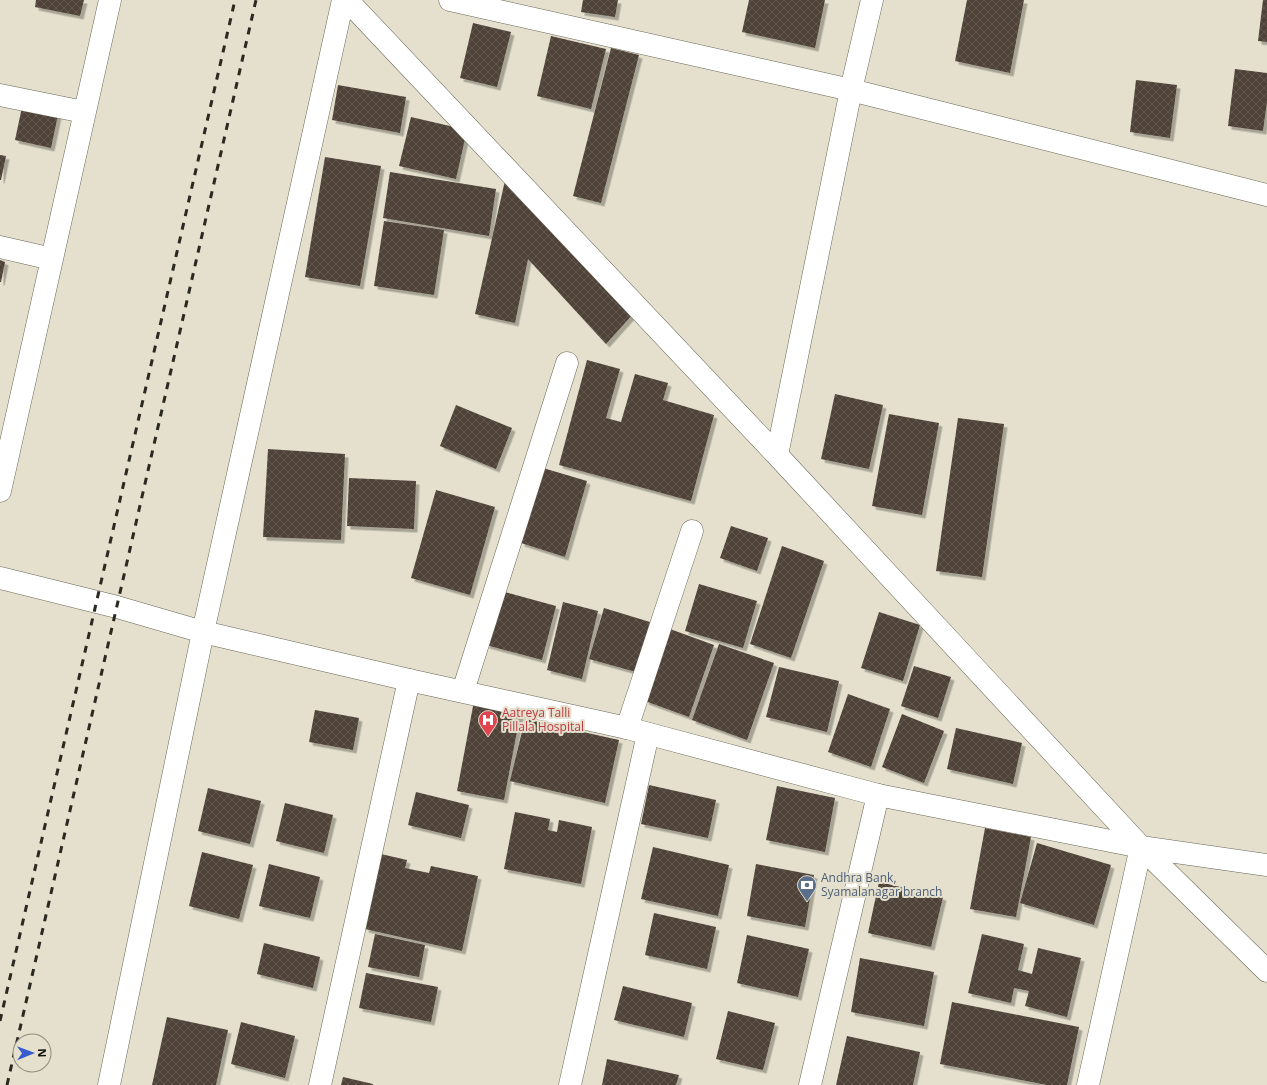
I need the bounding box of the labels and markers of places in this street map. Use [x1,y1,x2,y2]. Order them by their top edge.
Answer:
place label: Aatreya Talli Pillala Hospital [502,704,584,735]
hospital icon: Aatreya Talli Pillala Hospital [477,709,499,737]
place label: Andhra Bank, Syamalanagar branch [821,869,942,900]
bank icon: Andhra Bank, Syamalanagar branch [796,874,818,902]

